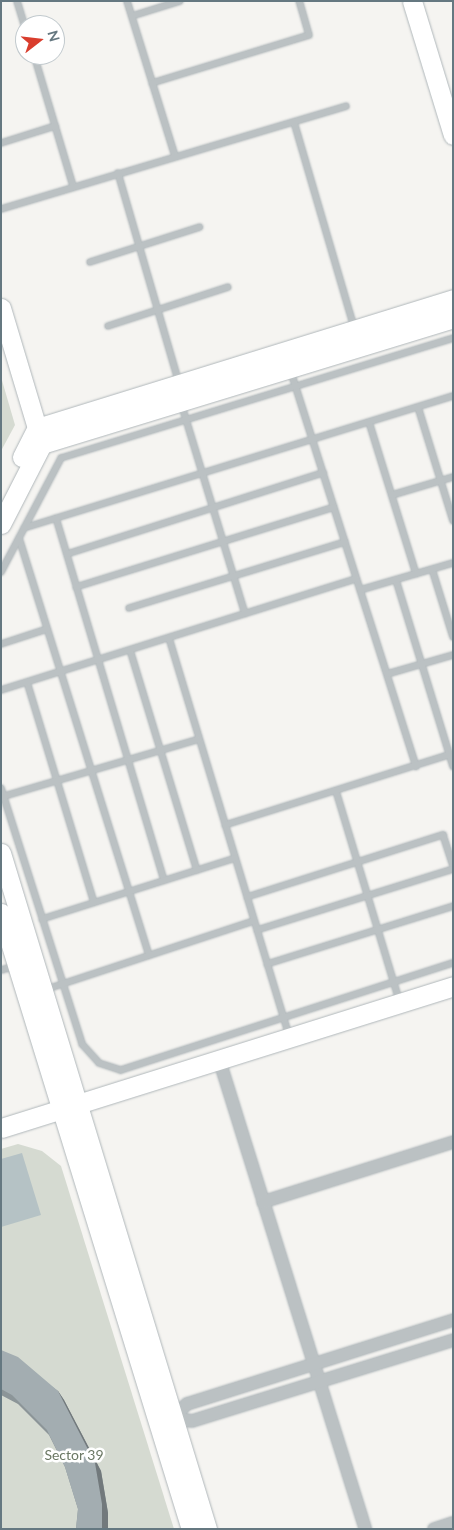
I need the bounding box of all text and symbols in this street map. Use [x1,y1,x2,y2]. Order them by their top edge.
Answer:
north arrow [15,15,65,65]
text: N [44,28,64,44]
park label: Sector 39 [44,1447,104,1463]

